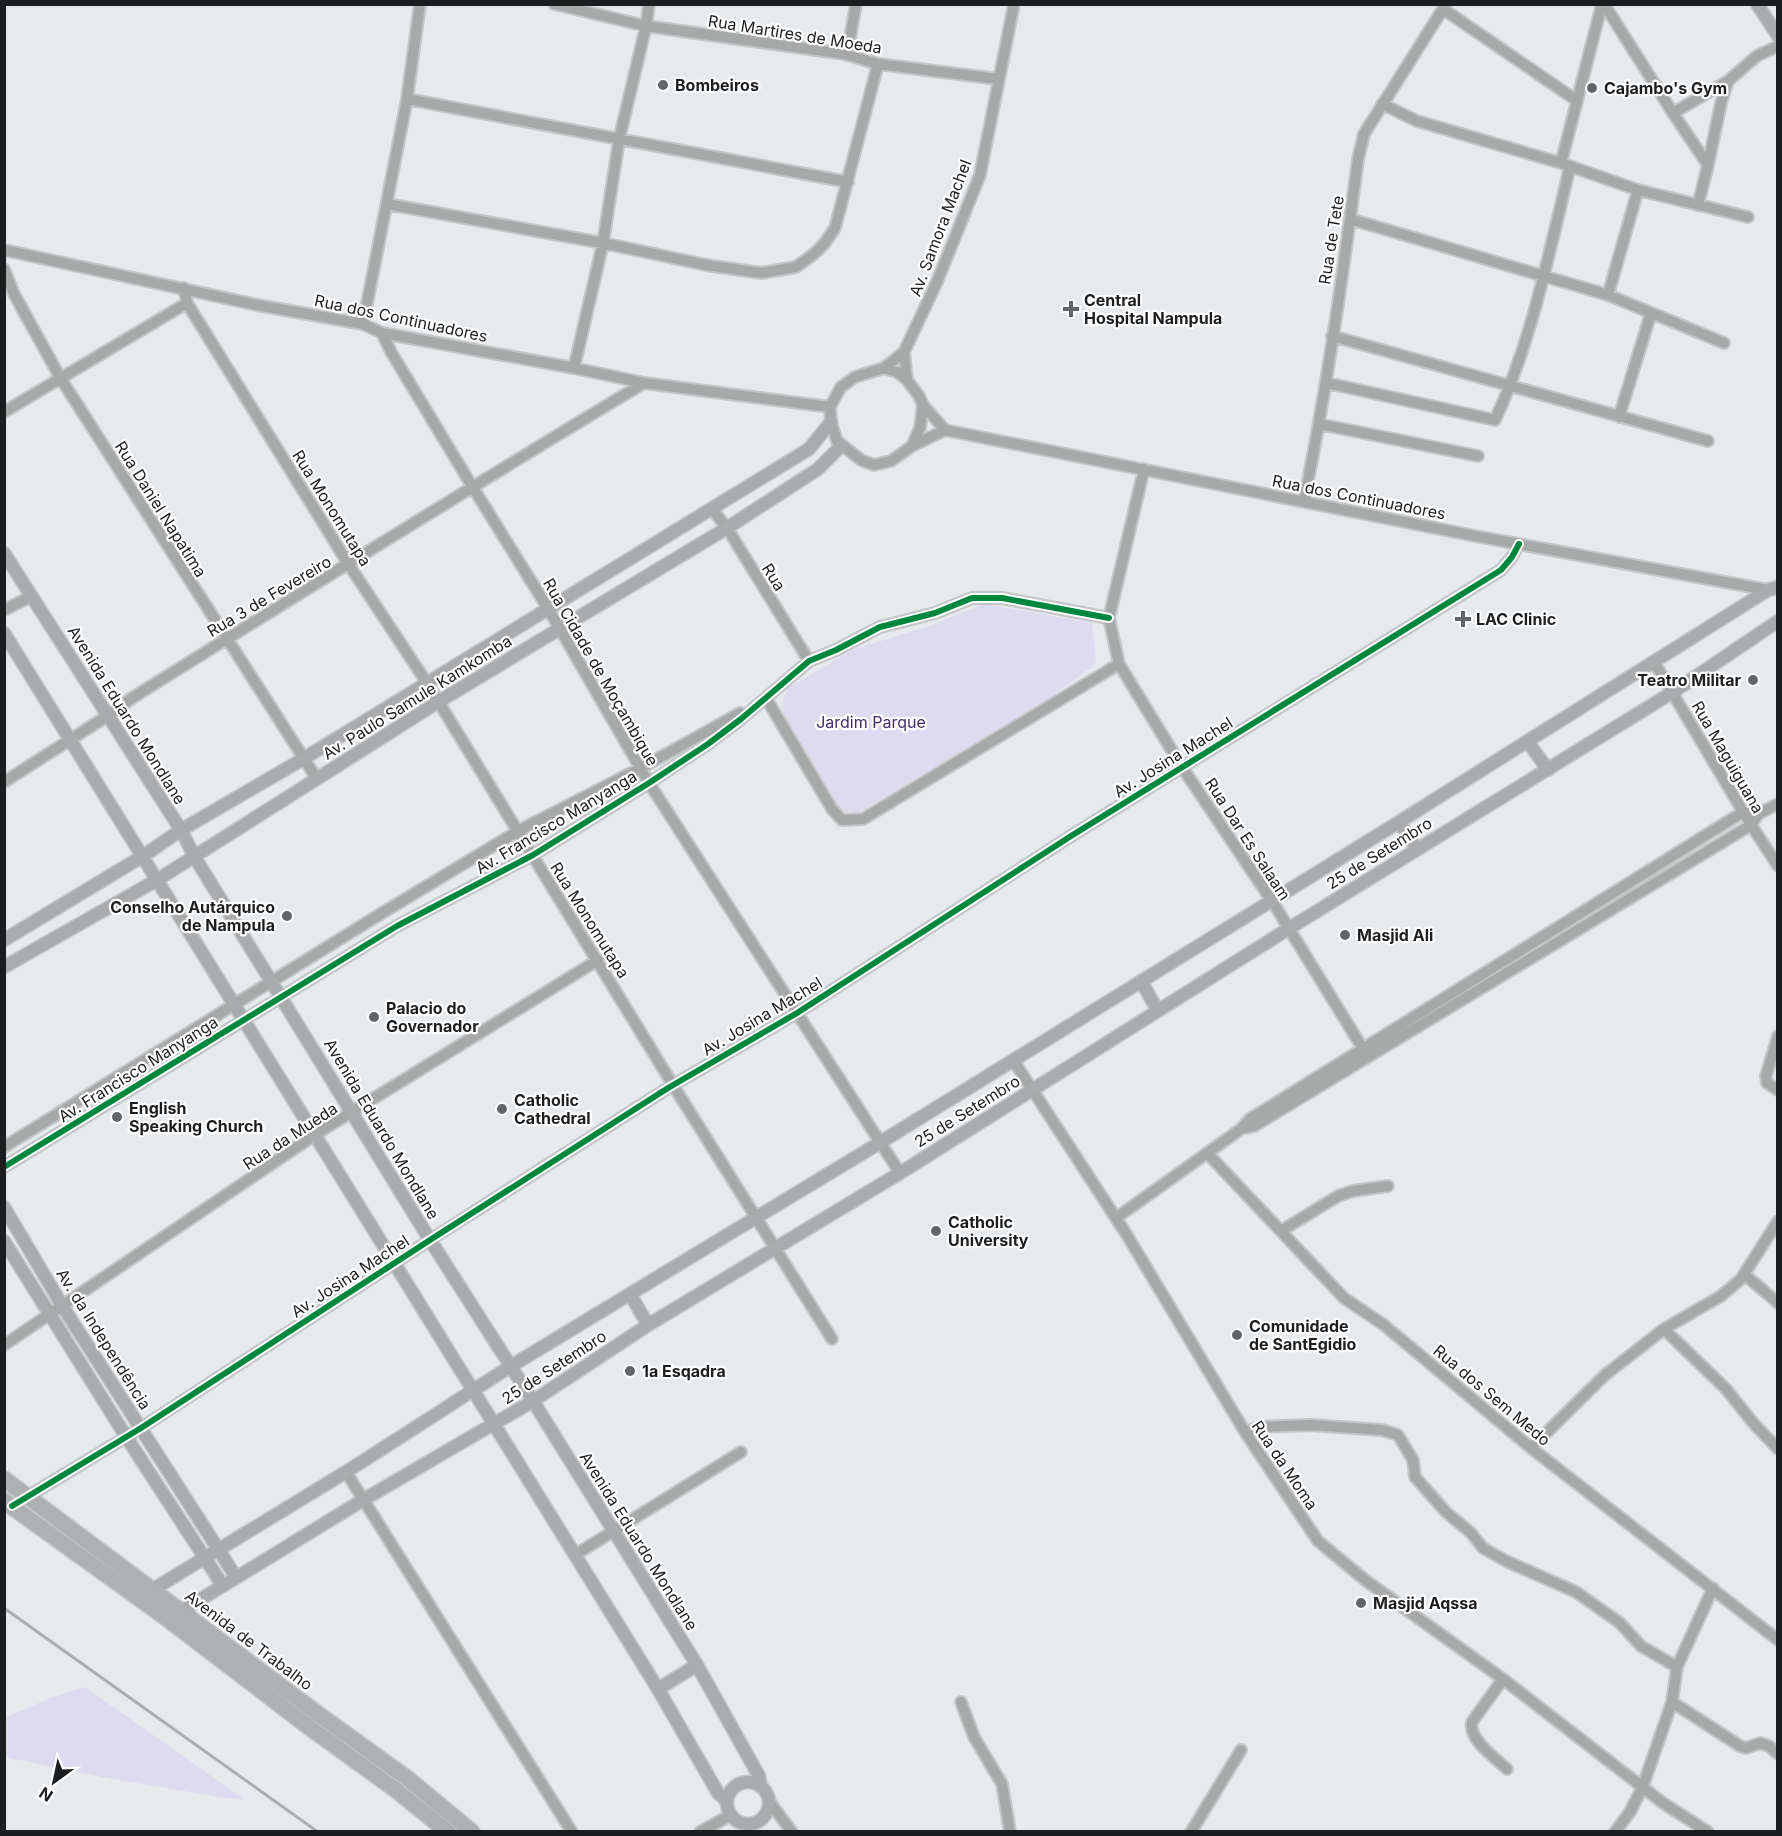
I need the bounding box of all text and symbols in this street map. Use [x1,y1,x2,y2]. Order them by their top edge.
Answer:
street label: Rua Martires de Moeda [707,10,883,58]
place label: Bombeiros [675,75,759,95]
marker: Bombeiros [656,78,670,92]
place label: Cajambo's Gym [1604,78,1727,98]
marker: Cajambo's Gym [1585,81,1599,95]
street label: Av. Samora Machel [905,157,975,299]
street label: Rua de Tete [1314,194,1348,286]
street label: Rua dos Continuadores [313,290,489,346]
place label: Central Hospital Nampula [1084,290,1222,328]
marker: Central Hospital Nampula [1062,300,1080,318]
street label: Rua Daniel Napatima [111,437,211,581]
street label: Rua Monomutapa [288,446,376,570]
street label: Rua dos Continuadores [1271,470,1447,524]
street label: Rua 3 de Fevereiro [203,551,335,641]
street label: Rua [758,560,790,594]
street label: Rua Cidade de Moçambique [539,575,663,769]
place label: LAC Clinic [1476,609,1556,629]
marker: LAC Clinic [1454,610,1472,628]
street label: Avenida Eduardo Mondlane [64,622,190,808]
street label: Av. Paulo Samule Kamkomba [319,630,515,764]
place label: Teatro Militar [1637,670,1741,690]
marker: Teatro Militar [1746,673,1760,687]
street label: Rua Maguiguana [1688,697,1768,817]
park label: Jardim Parque [816,712,926,732]
street label: Av. Josina Machel [1110,712,1236,802]
street label: Av. Francisco Manyanga [472,766,640,878]
street label: Rua Dar Es Salaam [1201,774,1295,904]
street label: 25 de Setembro [1322,813,1436,893]
street label: Rua Monomutapa [546,858,634,982]
place label: Conselho Autárquico de Nampula [110,897,275,935]
marker: Conselho Autárquico de Nampula [280,909,294,923]
place label: Masjid Ali [1357,925,1433,945]
marker: Masjid Ali [1338,928,1352,942]
street label: Av. Josina Machel [698,972,826,1060]
place label: Palacio do Governador [386,998,479,1036]
marker: Palacio do Governador [367,1010,381,1024]
street label: Av. Francisco Manyanga [55,1012,221,1126]
street label: Avenida Eduardo Mondlane [320,1035,444,1223]
street label: 25 de Setembro [910,1071,1024,1151]
place label: Catholic Cathedral [514,1090,591,1128]
place label: English Speaking Church [129,1098,263,1136]
street label: Rua da Mueda [239,1098,341,1174]
marker: Catholic Cathedral [495,1102,509,1116]
marker: English Speaking Church [110,1110,124,1124]
place label: Catholic University [948,1212,1029,1250]
marker: Catholic University [929,1224,943,1238]
street label: Av. Josina Machel [287,1230,413,1322]
street label: Av. da Independência [52,1265,156,1413]
place label: Comunidade de SantEgidio [1249,1316,1357,1354]
street label: 25 de Setembro [498,1326,610,1408]
marker: Comunidade de SantEgidio [1230,1328,1244,1342]
street label: Rua dos Sem Medo [1429,1340,1555,1450]
place label: 1a Esqadra [642,1361,726,1381]
marker: 1a Esqadra [623,1364,637,1378]
street label: Rua da Moma [1248,1416,1322,1514]
street label: Avenida Eduardo Mondlane [576,1448,702,1634]
street label: Avenida de Trabalho [181,1586,317,1694]
place label: Masjid Aqssa [1373,1593,1478,1613]
marker: Masjid Aqssa [1354,1596,1368,1610]
north arrow [24,1752,84,1812]
text: N [35,1783,56,1806]

